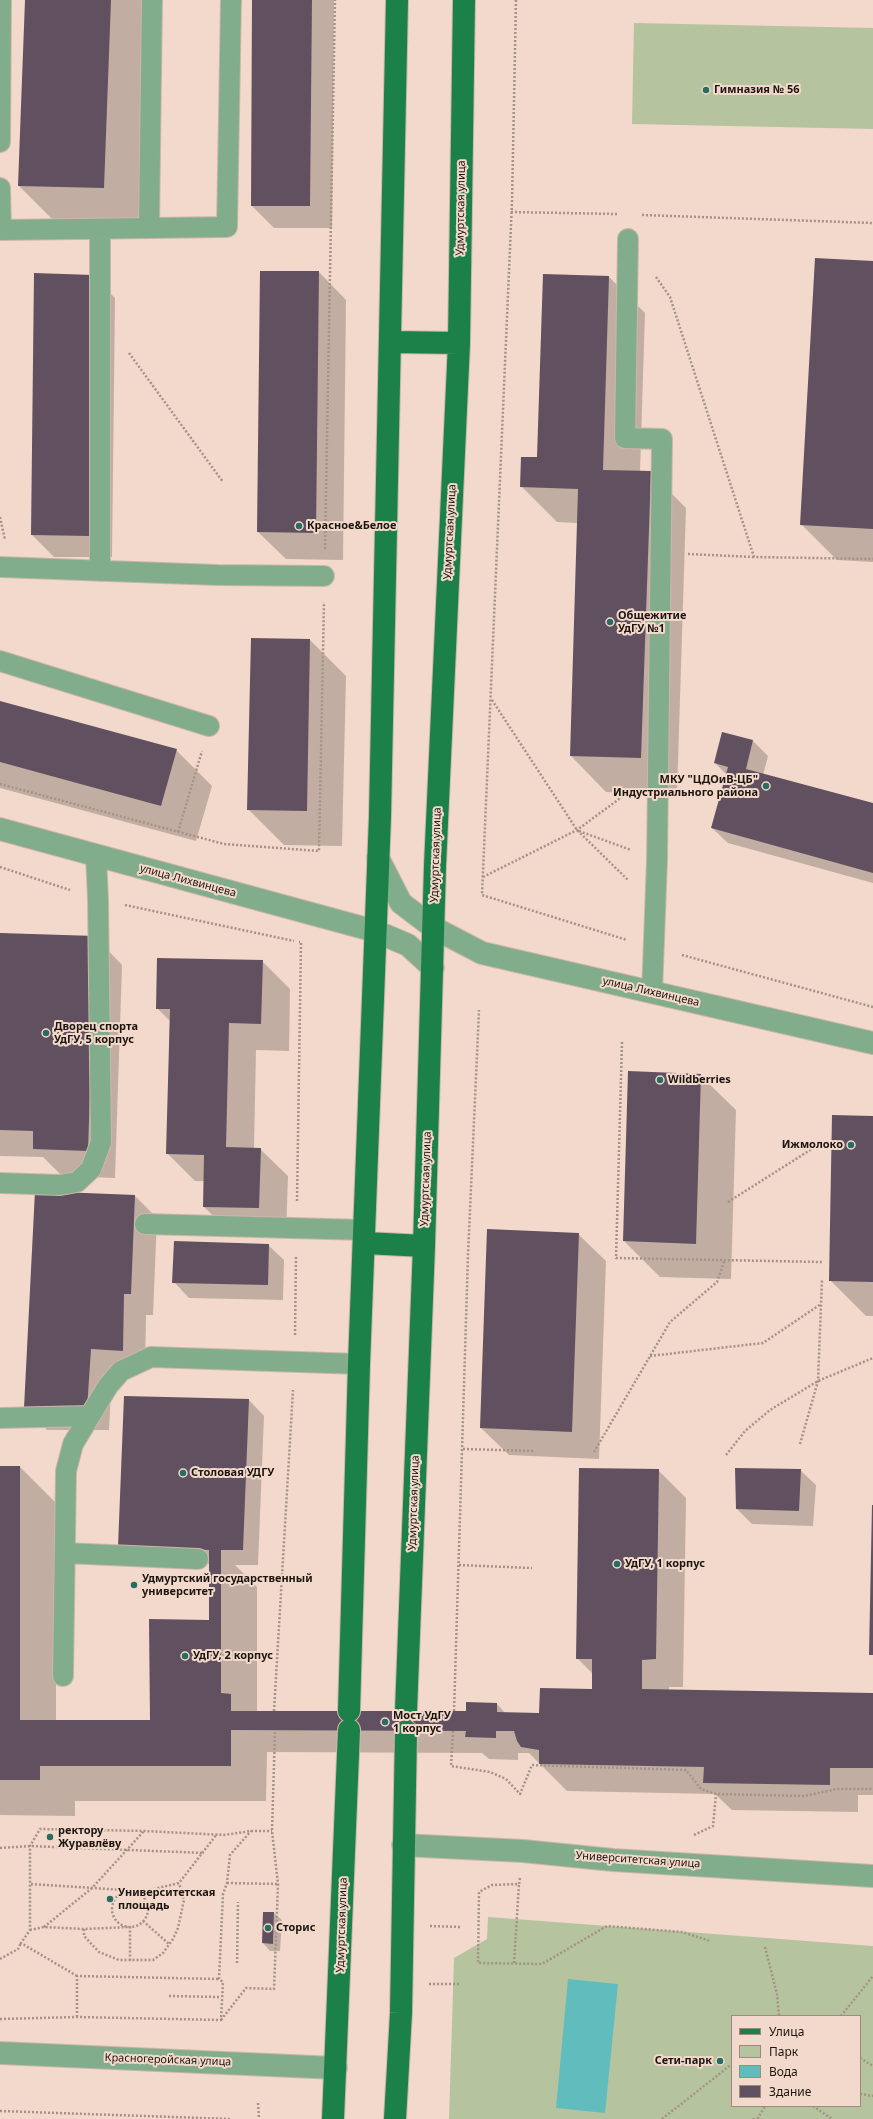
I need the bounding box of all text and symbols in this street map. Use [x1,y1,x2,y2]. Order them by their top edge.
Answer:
place label: Гимназия № 56 [714,83,800,97]
marker: Гимназия № 56 [701,85,711,95]
street label: Удмуртская улица [454,160,468,256]
street label: Удмуртская улица [441,484,459,580]
place label: Красное&Белое [307,519,396,533]
marker: Красное&Белое [294,521,304,531]
place label: Общежитие УдГУ №1 [618,609,686,635]
marker: Общежитие УдГУ №1 [605,617,615,627]
place label: МКУ "ЦДОиВ-ЦБ" Индустриального района [613,773,758,799]
marker: МКУ "ЦДОиВ-ЦБ" Индустриального района [761,781,771,791]
street label: Удмуртская улица [428,807,444,903]
street label: улица Лихвинцева [138,862,238,900]
street label: улица Лихвинцева [601,974,701,1010]
place label: Дворец спорта УдГУ, 5 корпус [54,1020,138,1046]
marker: Дворец спорта УдГУ, 5 корпус [41,1028,51,1038]
place label: Wildberries [668,1073,731,1087]
marker: Wildberries [655,1075,665,1085]
street label: Удмуртская улица [418,1131,434,1227]
place label: Ижмолоко [782,1138,843,1152]
marker: Ижмолоко [846,1140,856,1150]
street label: Удмуртская улица [406,1455,422,1551]
place label: Столовая УДГУ [191,1466,274,1480]
marker: Столовая УДГУ [178,1468,188,1478]
place label: УдГУ, 1 корпус [625,1557,705,1571]
marker: УдГУ, 1 корпус [612,1559,622,1569]
place label: Удмуртский государственный университет [142,1572,313,1598]
marker: Удмуртский государственный университет [129,1580,139,1590]
place label: УдГУ, 2 корпус [193,1649,273,1663]
marker: УдГУ, 2 корпус [180,1651,190,1661]
place label: Мост УдГУ 1 корпус [393,1709,451,1735]
marker: Мост УдГУ 1 корпус [380,1717,390,1727]
place label: ректору Журавлёву [58,1824,121,1850]
marker: ректору Журавлёву [45,1832,55,1842]
street label: Университетская улица [575,1849,701,1871]
street label: Удмуртская улица [334,1877,350,1973]
place label: Университетская площадь [118,1886,215,1912]
marker: Университетская площадь [105,1894,115,1904]
place label: Сторис [276,1921,316,1935]
marker: Сторис [263,1923,273,1933]
legend [731,2015,861,2107]
text: Улица [769,2023,804,2040]
text: Парк [769,2043,798,2060]
street label: Красногеройская улица [104,2051,232,2069]
place label: Сети-парк [655,2054,712,2068]
marker: Сети-парк [715,2056,725,2066]
text: Вода [769,2063,798,2080]
text: Здание [769,2083,811,2100]

